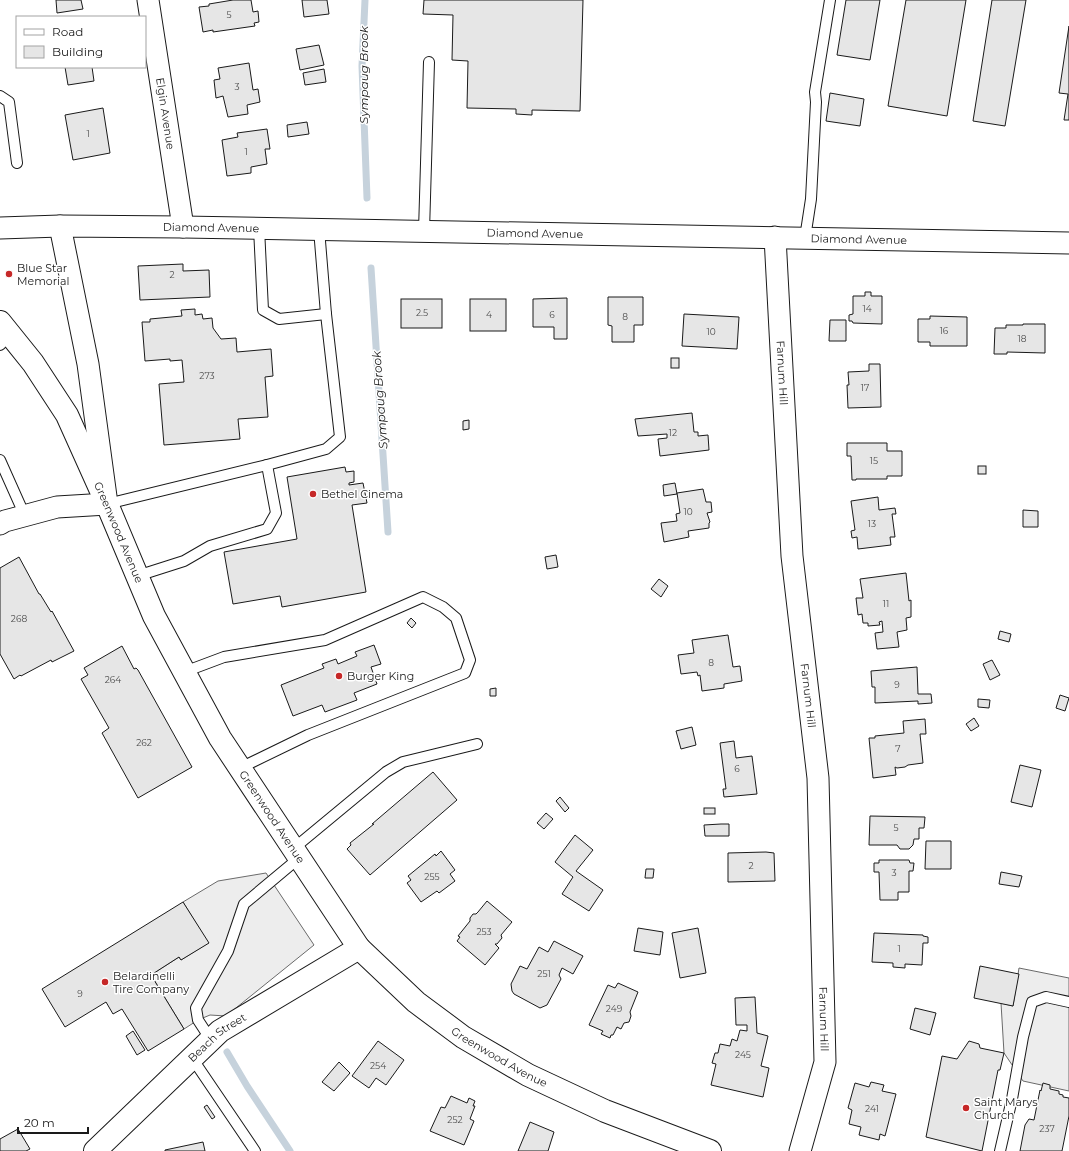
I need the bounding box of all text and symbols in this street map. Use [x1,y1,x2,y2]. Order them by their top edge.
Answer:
house number: 5 [226,9,232,20]
legend [16,16,146,68]
text: Road [52,24,83,39]
water label: Sympaug Brook [356,25,371,124]
text: Building [52,44,103,59]
street label: Elgin Avenue [153,77,178,151]
house number: 3 [234,81,240,92]
house number: 1 [86,128,90,139]
house number: 1 [244,146,248,157]
street label: Diamond Avenue [163,220,260,235]
street label: Diamond Avenue [487,225,584,241]
street label: Diamond Avenue [810,231,908,247]
place label: Blue Star Memorial [17,261,69,288]
marker: Blue Star Memorial [4,269,14,279]
house number: 2 [169,269,175,280]
house number: 14 [862,303,872,314]
house number: 2.5 [416,307,428,318]
house number: 4 [486,309,492,320]
house number: 6 [549,309,555,320]
house number: 8 [622,311,628,322]
house number: 16 [940,325,949,336]
house number: 10 [706,326,716,337]
house number: 18 [1018,333,1027,344]
street label: Farnum Hill [774,340,791,406]
water label: Sympaug Brook [369,350,390,450]
house number: 273 [199,370,215,381]
house number: 17 [861,382,869,393]
house number: 12 [669,427,677,438]
house number: 15 [870,455,878,466]
street label: Greenwood Avenue [91,480,146,585]
place label: Bethel Cinema [321,487,403,501]
marker: Bethel Cinema [308,489,318,499]
house number: 10 [683,506,693,517]
house number: 13 [868,518,876,529]
house number: 11 [883,598,889,609]
house number: 268 [11,613,27,624]
house number: 8 [708,657,714,668]
street label: Farnum Hill [798,663,819,729]
place label: Burger King [347,669,414,683]
marker: Burger King [334,671,344,681]
house number: 264 [105,674,121,685]
house number: 9 [894,679,900,690]
house number: 262 [136,737,152,748]
house number: 7 [895,743,901,754]
house number: 6 [734,763,740,774]
street label: Greenwood Avenue [236,768,308,866]
house number: 5 [893,822,899,833]
house number: 2 [748,860,754,871]
house number: 3 [891,867,897,878]
house number: 255 [424,871,440,882]
house number: 253 [476,926,492,937]
house number: 1 [897,943,901,954]
house number: 251 [537,968,551,979]
place label: Belardinelli Tire Company [113,969,189,996]
marker: Belardinelli Tire Company [100,977,110,987]
street label: Farnum Hill [816,986,832,1052]
house number: 9 [77,988,83,999]
house number: 249 [606,1003,623,1014]
street label: Beach Street [185,1010,249,1065]
street label: Greenwood Avenue [449,1024,550,1090]
house number: 245 [735,1049,751,1060]
house number: 254 [370,1060,386,1071]
place label: Saint Marys Church [974,1095,1038,1122]
house number: 241 [865,1103,879,1114]
marker: Saint Marys Church [961,1103,971,1113]
scale bar [18,1109,88,1135]
house number: 252 [447,1114,463,1125]
text: 20 m [24,1115,55,1130]
house number: 237 [1039,1123,1055,1134]

